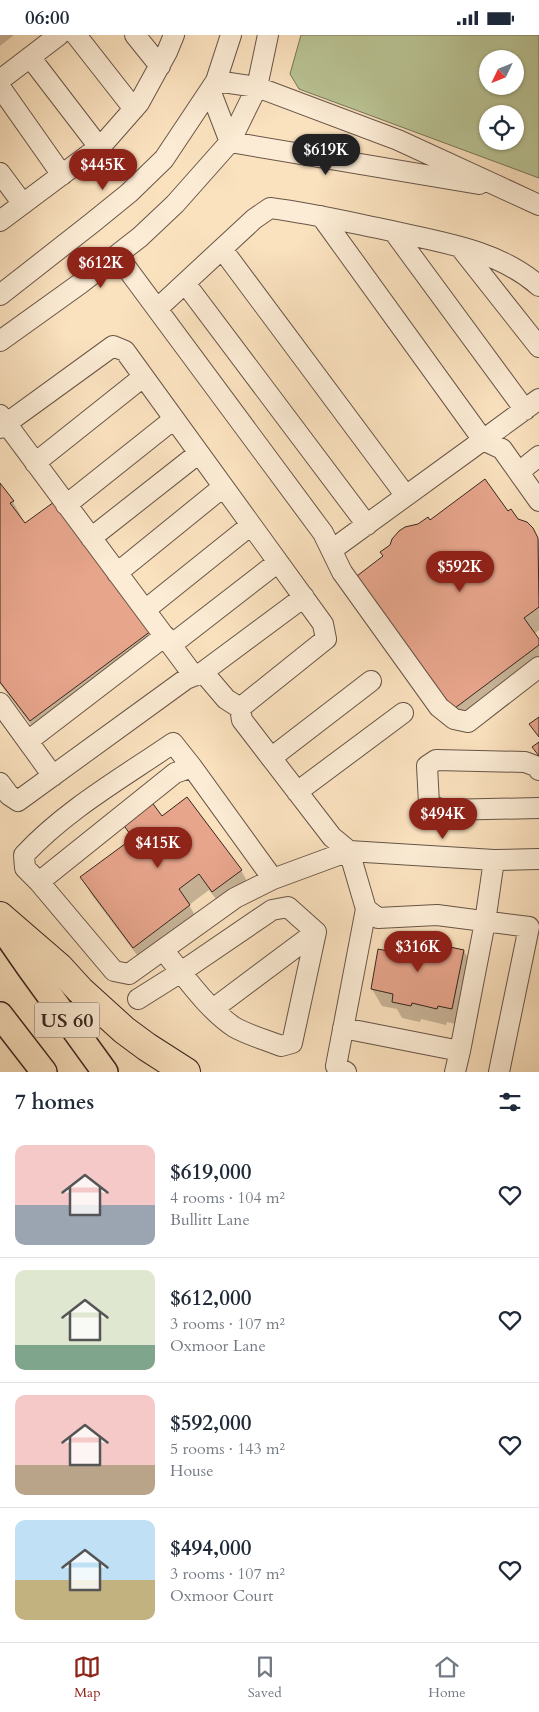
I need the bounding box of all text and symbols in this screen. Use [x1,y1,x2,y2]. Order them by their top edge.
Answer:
text: 06:00 [25,5,69,31]
north arrow [479,50,524,95]
map controls [479,50,524,150]
button: locate [479,105,524,150]
pin: $619K [291,133,361,176]
text: $619K [303,139,349,161]
pin: $445K [68,149,138,191]
text: $445K [80,154,126,176]
pin: $612K [66,247,136,289]
text: $612K [78,252,124,274]
pin: $592K [425,551,495,593]
text: $592K [437,556,483,578]
pin: $494K [408,797,478,840]
text: $494K [420,803,466,825]
pin: $415K [123,827,193,869]
text: $415K [135,832,181,854]
pin: $316K [383,931,453,973]
text: $316K [395,936,441,958]
road number: US 60 [34,1003,100,1037]
text: 7 homes [15,1088,94,1117]
icon: filters [496,1088,524,1116]
text: $619,000 [170,1158,251,1187]
icon: home [55,1165,115,1225]
icon: heart [496,1181,524,1209]
text: 4 rooms · 104 m² [170,1187,285,1209]
text: Bullitt Lane [170,1209,250,1231]
text: $612,000 [170,1284,251,1313]
icon: home [55,1290,115,1350]
icon: heart [496,1306,524,1334]
text: 3 rooms · 107 m² [170,1313,285,1335]
text: Oxmoor Lane [170,1335,266,1357]
text: $592,000 [170,1409,251,1438]
icon: home [55,1415,115,1475]
icon: heart [496,1431,524,1459]
text: 5 rooms · 143 m² [170,1438,285,1460]
text: House [170,1460,213,1482]
text: $494,000 [170,1534,251,1563]
icon: home [55,1540,115,1600]
icon: heart [496,1556,524,1584]
text: 3 rooms · 107 m² [170,1563,285,1585]
text: Oxmoor Court [170,1585,273,1607]
tab: Map [73,1653,101,1702]
tab: Saved [248,1653,282,1702]
tab: Home [428,1653,466,1702]

